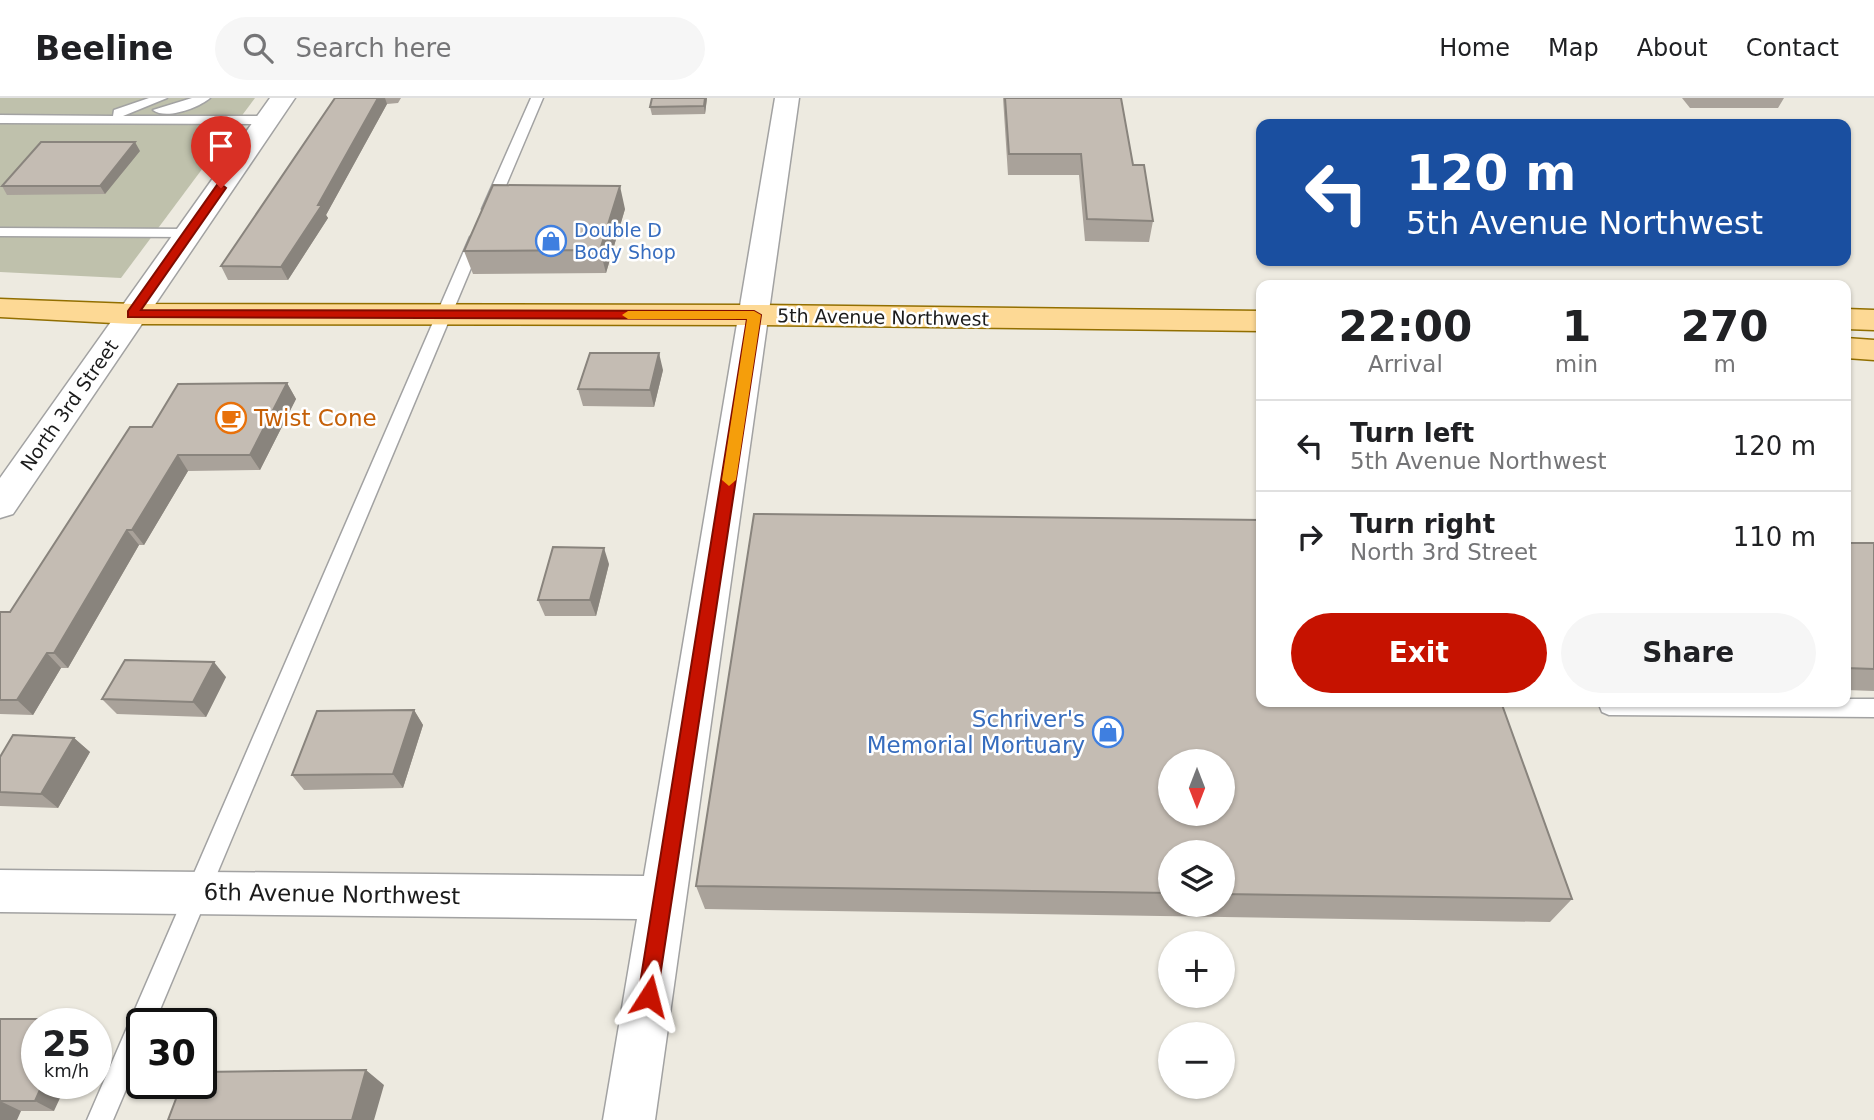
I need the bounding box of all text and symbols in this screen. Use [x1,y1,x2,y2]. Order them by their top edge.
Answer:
search box [215,17,705,80]
text: Beeline [35,29,173,68]
icon: search [239,29,277,67]
text: Search here [295,33,452,63]
text: Home [1439,34,1510,62]
text: Map [1548,34,1599,62]
text: About [1637,34,1708,62]
text: Contact [1746,34,1839,62]
pin [191,116,251,188]
icon: arrive [202,127,240,165]
text: 120 m [1406,145,1576,202]
icon: left [1291,147,1382,238]
text: 5th Avenue Northwest [1406,204,1763,242]
place label: Double D Body Shop [574,219,676,263]
shop icon: Double D Body Shop [534,224,568,258]
text: 22:00 [1339,302,1472,351]
text: 1 [1562,302,1591,351]
text: 270 [1681,302,1768,351]
street label: 5th Avenue Northwest [777,304,989,330]
street label: North 3rd Street [16,335,122,475]
text: Arrival [1368,351,1443,377]
text: min [1555,351,1598,377]
text: m [1713,351,1736,377]
cafe icon: Twist Cone [214,401,248,435]
place label: Twist Cone [253,405,377,431]
text: Turn left [1350,418,1474,448]
icon: left [1291,427,1329,465]
text: 120 m [1733,431,1816,461]
text: 5th Avenue Northwest [1350,448,1607,474]
text: Turn right [1350,509,1495,539]
icon: right [1291,518,1329,556]
text: 110 m [1733,522,1816,552]
text: North 3rd Street [1350,539,1537,565]
button: Exit [1291,613,1547,693]
button: Share [1561,613,1816,693]
place label: Schriver's Memorial Mortuary [867,706,1085,758]
shop icon: Schriver's Memorial Mortuary [1091,715,1125,749]
north arrow [1158,749,1236,826]
map controls [1158,749,1235,1099]
button: layers [1158,840,1235,917]
street label: 6th Avenue Northwest [203,879,461,909]
button: + [1158,931,1235,1008]
position arrow [612,959,686,1033]
speed limit sign: 30 [126,1008,217,1099]
button: − [1158,1022,1235,1099]
text: 25 [42,1024,91,1064]
text: km/h [44,1060,89,1081]

